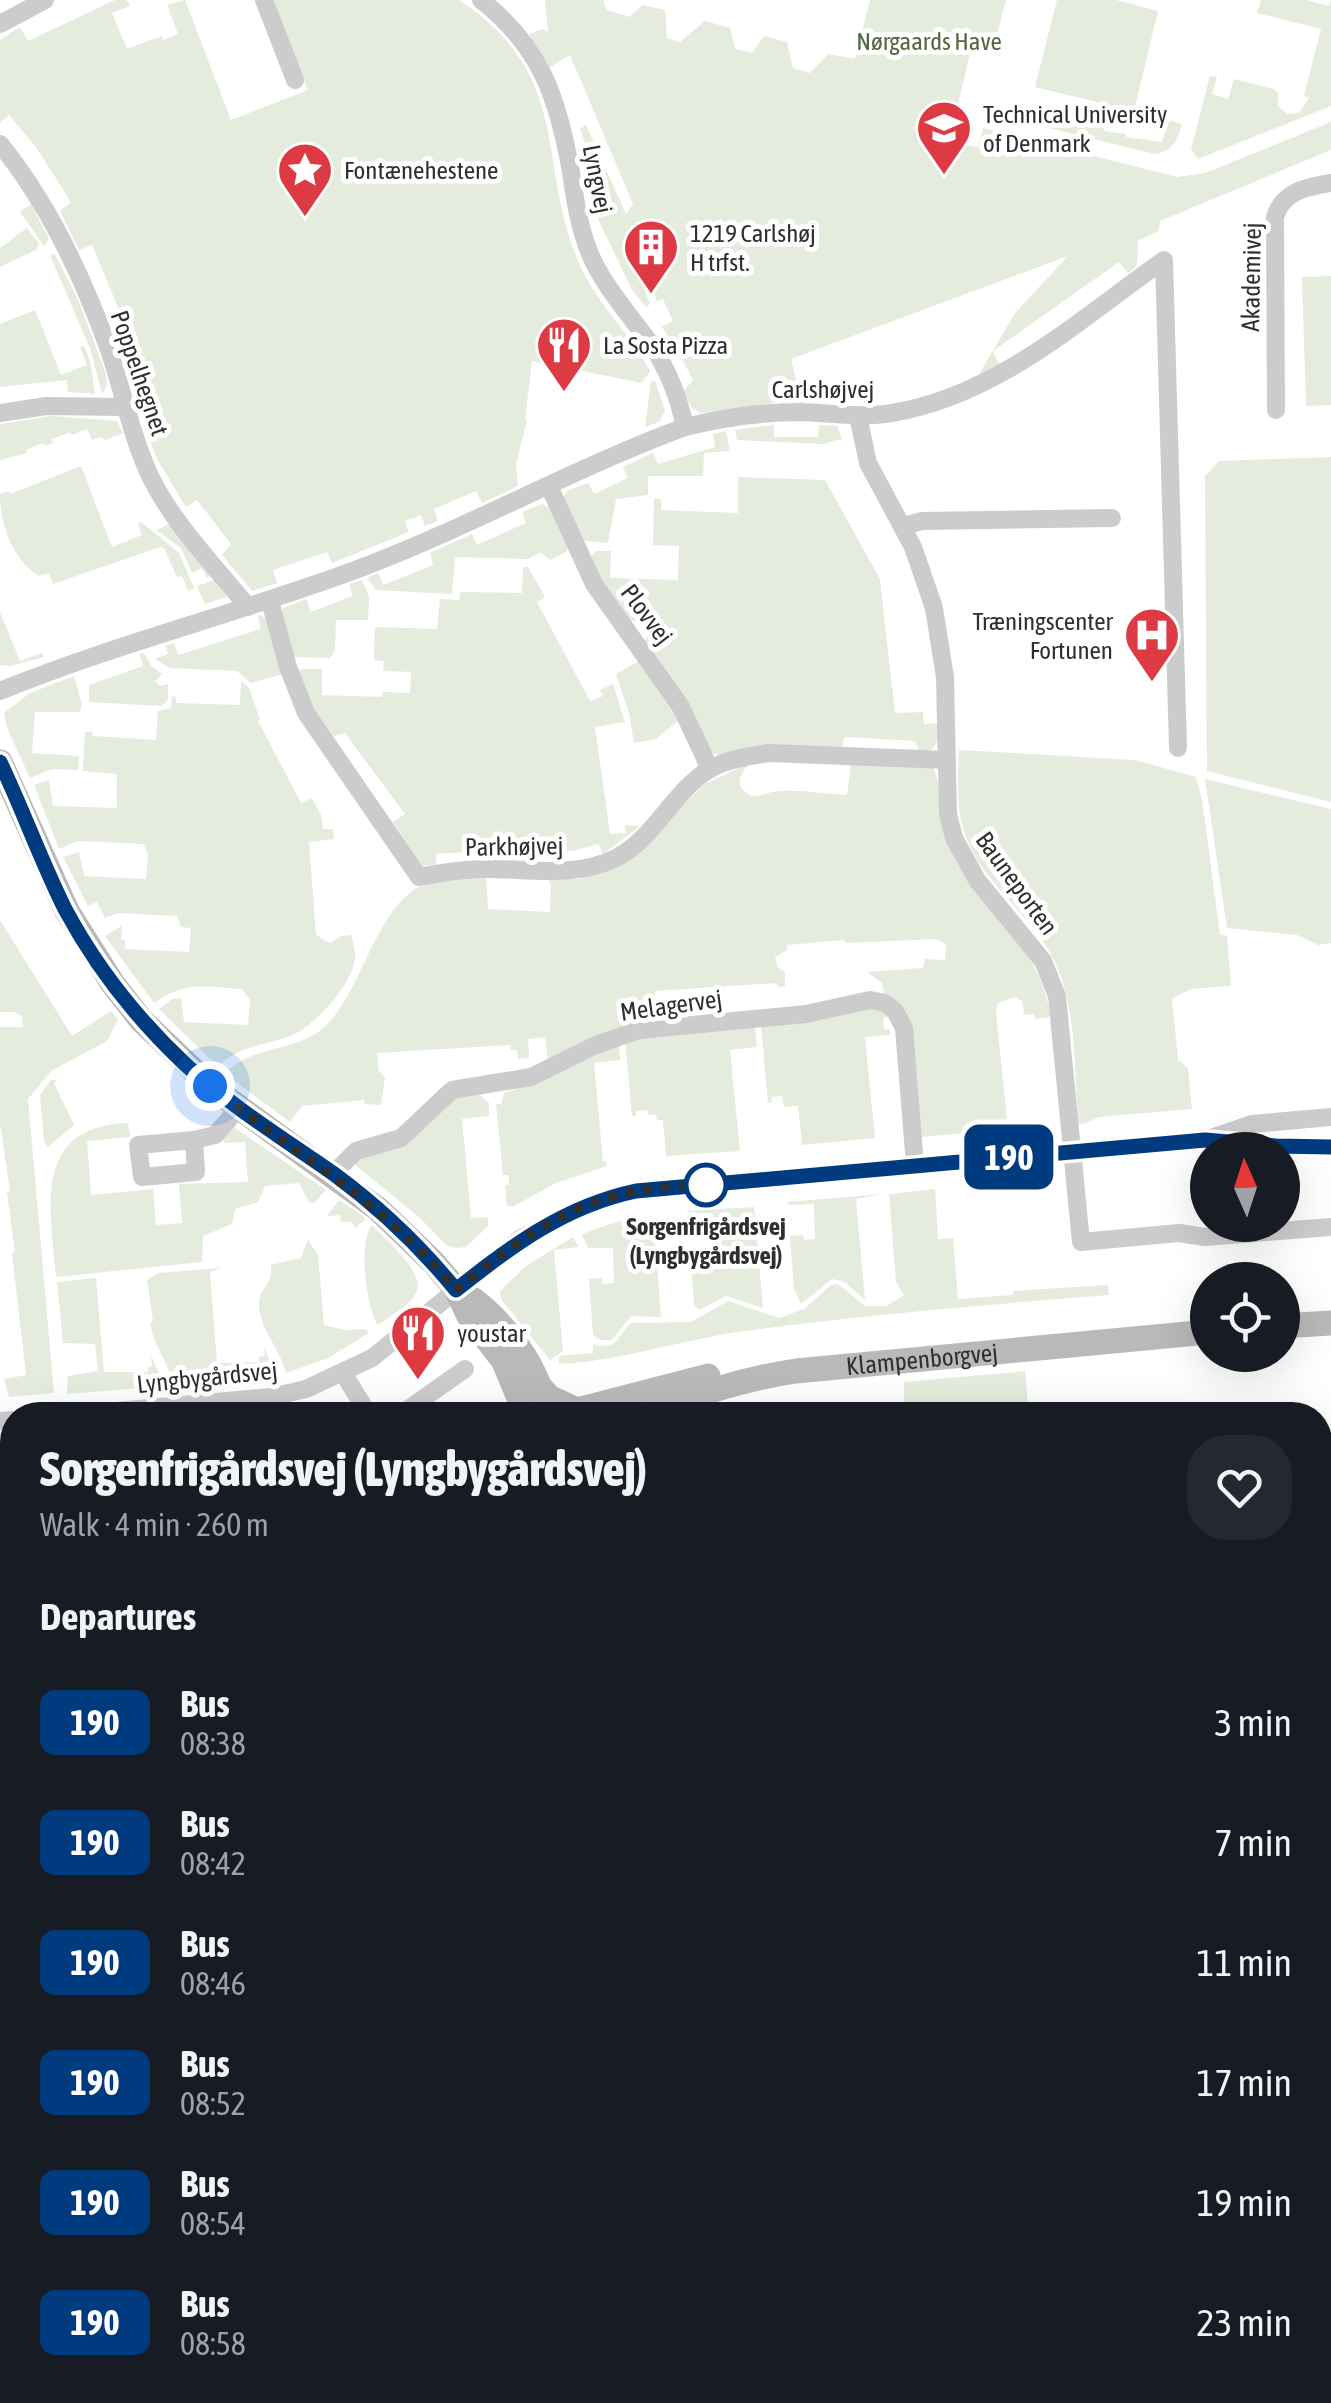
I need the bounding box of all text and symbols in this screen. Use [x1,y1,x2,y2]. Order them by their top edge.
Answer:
park label: Nørgaards Have [856,27,1002,55]
school or university icon: Technical University of Denmark [914,98,974,177]
place label: Technical University of Denmark [983,100,1167,157]
place icon: Fontænehestene [275,140,335,219]
street label: Lyngvej [578,142,618,216]
place label: Fontænehestene [344,156,498,184]
building icon: 1219 Carlshøj H trfst. [621,217,681,296]
place label: 1219 Carlshøj H trfst. [690,219,816,276]
street label: Akademivej [1236,222,1266,332]
street label: Poppelhegnet [106,307,174,439]
restaurant icon: La Sosta Pizza [534,315,594,394]
place label: La Sosta Pizza [603,331,728,359]
street label: Carlshøjvej [772,375,874,403]
street label: Plovvej [615,579,679,649]
hospital icon: Træningscenter Fortunen [1122,605,1182,684]
place label: Træningscenter Fortunen [972,607,1114,664]
street label: Bauneporten [970,826,1064,940]
street label: Parkhøjvej [464,831,564,861]
street label: Melagervej [618,984,724,1026]
your location [185,1061,235,1111]
line badge: 190 [952,1124,1066,1190]
north arrow [1190,1132,1300,1242]
map controls [1190,1132,1300,1372]
text: 190 [984,1137,1034,1177]
marker: Sorgenfrigårdsvej (Lyngbygårdsvej) [685,1164,727,1206]
place label: Sorgenfrigårdsvej (Lyngbygårdsvej) [626,1212,786,1269]
button: locate [1190,1262,1300,1372]
restaurant icon: youstar [388,1303,448,1382]
place label: youstar [457,1319,527,1347]
street label: Klampenborgvej [845,1338,999,1380]
street label: Lyngbygårdsvej [135,1356,279,1398]
button: heart [1187,1435,1292,1540]
text: Sorgenfrigårdsvej (Lyngbygårdsvej) [40,1441,647,1496]
text: Walk · 4 min · 260 m [40,1506,269,1543]
text: Departures [40,1595,196,1638]
text: Bus [180,1682,230,1725]
text: 3 min [1214,1701,1292,1744]
text: 190 [70,1702,120,1742]
text: 08:38 [180,1725,246,1762]
text: Bus [180,1802,230,1845]
text: 7 min [1214,1821,1292,1864]
text: 190 [70,1822,120,1862]
text: 08:42 [180,1845,246,1882]
text: Bus [180,1922,230,1965]
text: 11 min [1197,1941,1292,1984]
text: 190 [70,1942,120,1982]
text: 08:46 [180,1965,246,2002]
text: Bus [180,2042,230,2085]
text: 17 min [1197,2061,1292,2104]
text: 190 [70,2062,120,2102]
text: 08:52 [180,2085,246,2122]
text: Bus [180,2162,230,2205]
text: 19 min [1197,2181,1292,2224]
text: 190 [70,2182,120,2222]
text: 08:54 [180,2205,246,2242]
text: Bus [180,2282,230,2325]
text: 23 min [1197,2301,1292,2344]
text: 190 [70,2302,120,2342]
text: 08:58 [180,2325,246,2362]

